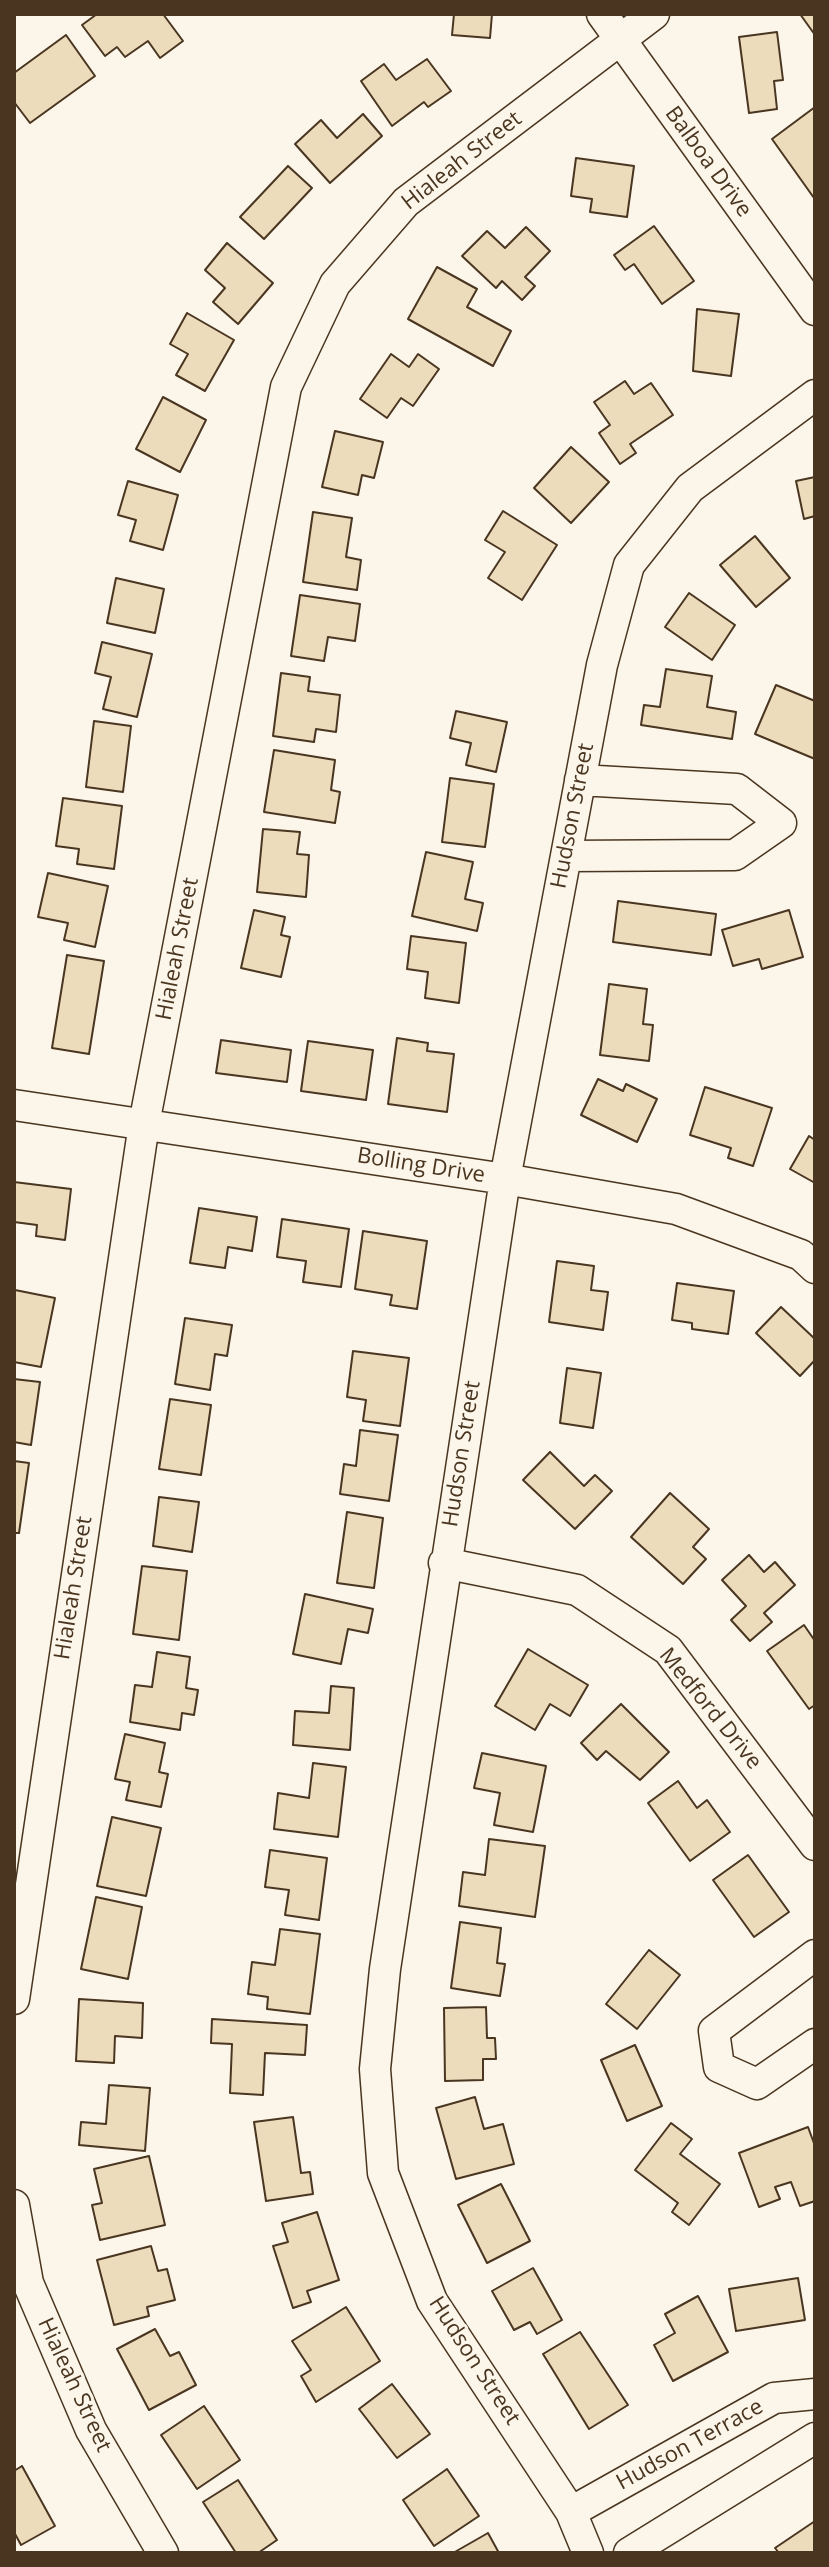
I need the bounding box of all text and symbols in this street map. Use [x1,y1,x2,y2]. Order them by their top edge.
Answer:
street label: Balboa Drive [659,101,757,223]
street label: Hialeah Street [397,106,527,216]
street label: Hudson Street [546,741,600,891]
street label: Hialeah Street [151,875,205,1023]
street label: Bolling Drive [355,1143,487,1189]
street label: Hudson Street [437,1379,487,1529]
street label: Hialeah Street [50,1514,98,1662]
street label: Medford Drive [653,1643,767,1775]
street label: Hudson Street [423,2292,525,2430]
street label: Hialeah Street [31,2314,117,2456]
street label: Hudson Terrace [612,2394,768,2496]

